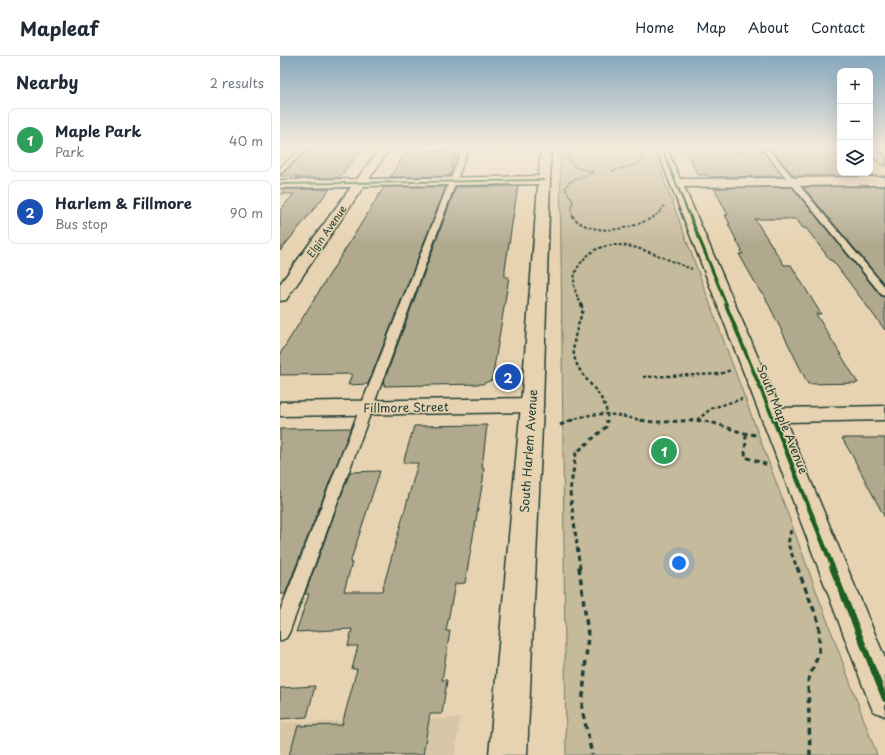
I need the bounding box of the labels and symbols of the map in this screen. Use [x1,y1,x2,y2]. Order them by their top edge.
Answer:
street label: Elgin Avenue [303,202,350,260]
pin: 2 [495,362,521,392]
street label: South Maple Avenue [753,362,813,476]
street label: South Harlem Avenue [515,388,541,513]
street label: Fillmore Street [363,397,449,417]
pin: 1 [651,436,677,466]
your location [669,553,689,573]

